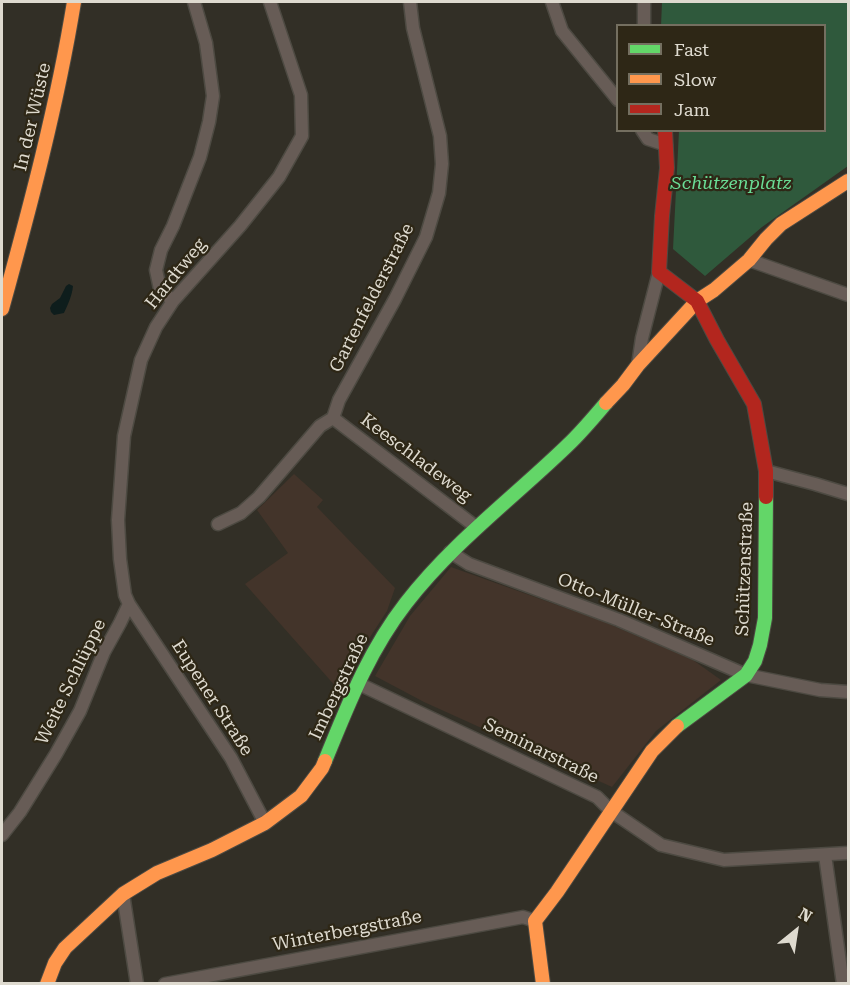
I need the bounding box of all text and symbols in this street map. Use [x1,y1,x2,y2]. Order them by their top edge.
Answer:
legend [616,24,826,132]
text: Fast [674,39,709,60]
street label: In der Wüste [10,61,56,173]
text: Slow [674,69,716,90]
text: Jam [674,99,710,120]
park label: Schützenplatz [671,173,791,195]
street label: Gartenfelderstraße [325,220,419,376]
street label: Hardtweg [141,234,211,314]
street label: Keeschladeweg [356,409,476,507]
street label: Schützenstraße [732,501,758,637]
street label: Otto-Müller-Straße [554,569,718,651]
street label: Weite Schlüppe [31,616,111,748]
street label: Imbergstraße [305,630,373,744]
street label: Eupener Straße [167,636,257,760]
street label: Seminarstraße [480,714,602,788]
north arrow [766,901,826,961]
text: N [795,904,815,926]
street label: Winterbergstraße [271,906,423,956]

